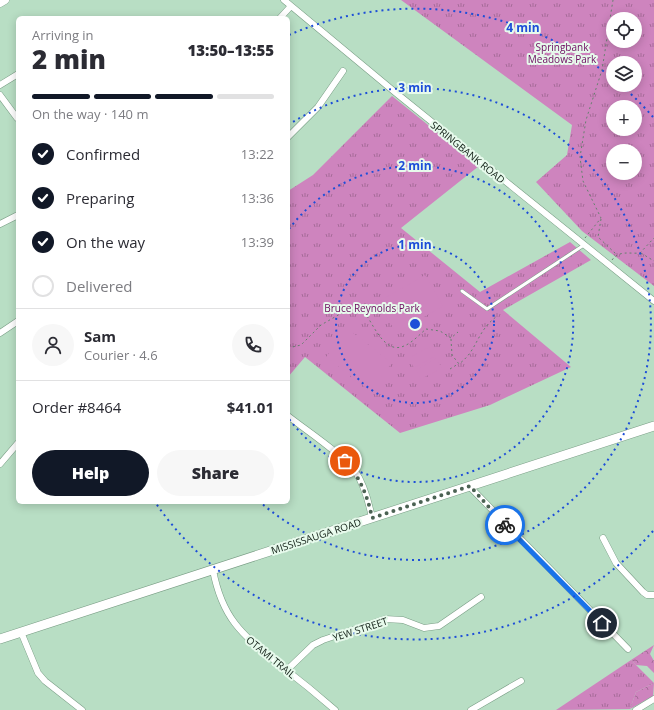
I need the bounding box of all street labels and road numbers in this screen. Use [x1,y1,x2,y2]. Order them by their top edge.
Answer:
street label: SPRINGBANK ROAD [428,118,508,186]
street label: MISSISSAUGA ROAD [269,515,363,557]
street label: YEW STREET [331,613,390,644]
street label: OTAMI TRAIL [243,633,299,681]

